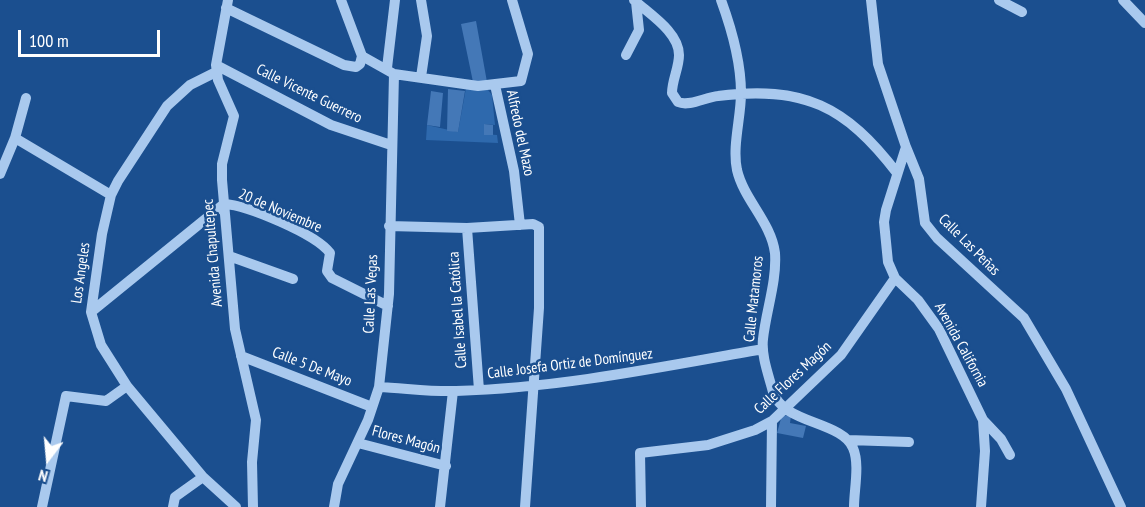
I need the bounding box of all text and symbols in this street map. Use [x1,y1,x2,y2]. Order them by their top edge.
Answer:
scale bar [21,18,164,56]
text: 100 m [29,29,69,52]
street label: Calle Vicente Guerrero [253,61,365,127]
street label: Alfredo del Mazo [502,88,538,178]
street label: 20 de Noviembre [236,185,324,237]
street label: Avenida Chapultepec [199,198,227,308]
street label: Calle Las Peñas [935,211,1003,279]
street label: Los Angeles [68,241,94,305]
street label: Calle Isabel la Católica [445,251,471,369]
street label: Calle Las Vegas [360,254,382,334]
street label: Calle Matamoros [741,255,767,343]
street label: Avenida California [930,300,992,390]
street label: Calle Flores Magón [751,338,835,418]
street label: Calle 5 De Mayo [270,344,354,390]
street label: Calle Josefa Ortiz de Domínguez [486,345,654,383]
street label: Flores Magón [370,422,442,458]
north arrow [18,429,78,489]
text: N [36,466,50,487]

